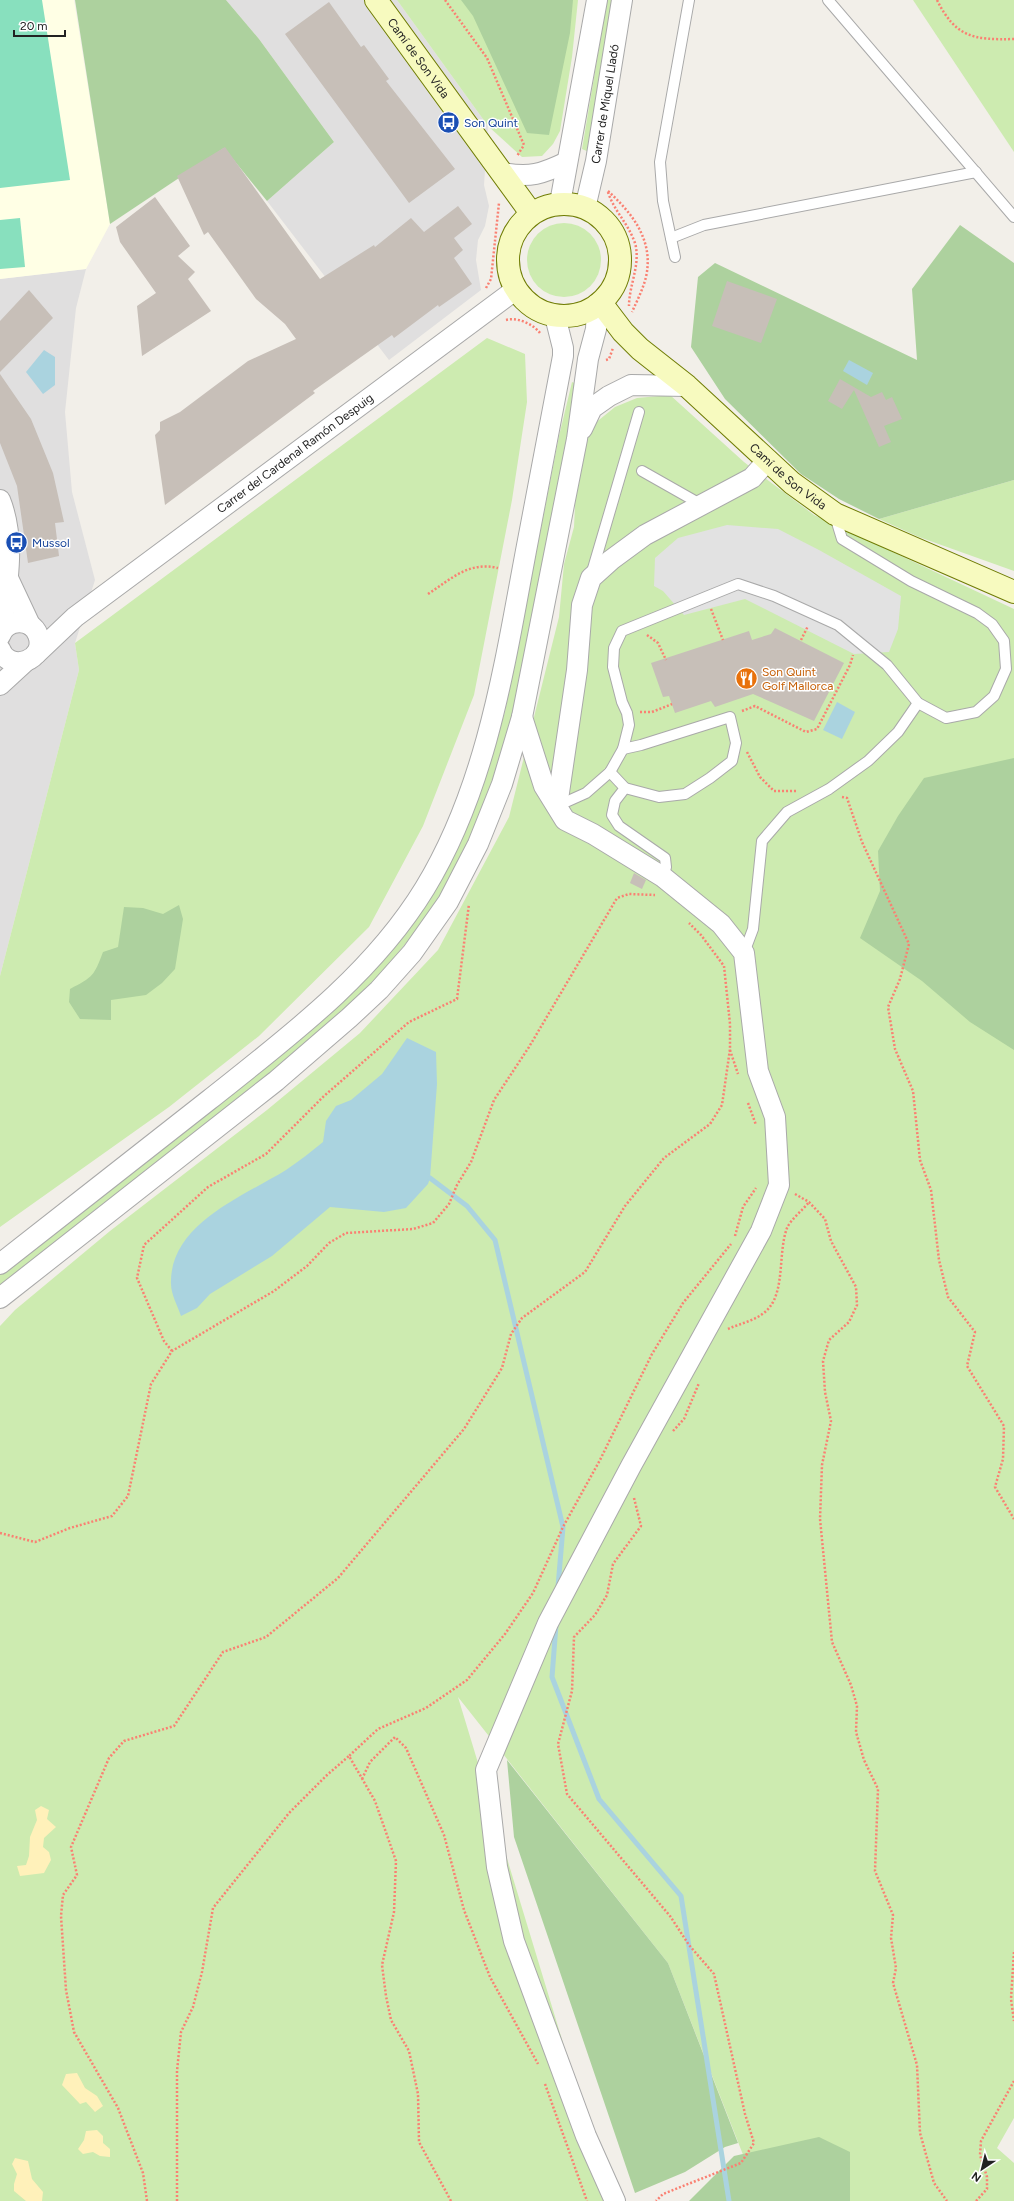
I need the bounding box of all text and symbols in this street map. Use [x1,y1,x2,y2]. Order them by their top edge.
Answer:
scale bar [14,12,65,38]
street label: Camí de Son Vida [385,15,452,101]
text: 20 m [20,19,48,33]
street label: Carrer de Miquel Lladó [589,43,622,165]
bus stop icon: Son Quint [435,110,461,136]
place label: Son Quint [464,116,519,130]
street label: Carrer del Cardenal Ramón Despuig [214,391,376,516]
street label: Camí de Son Vida [747,441,829,512]
bus stop icon: Mussol [4,530,30,556]
place label: Mussol [32,536,70,550]
place label: Son Quint Golf Mallorca [762,665,833,693]
restaurant icon: Son Quint Golf Mallorca [733,666,759,692]
north arrow [962,2149,1002,2189]
text: N [969,2169,984,2185]

